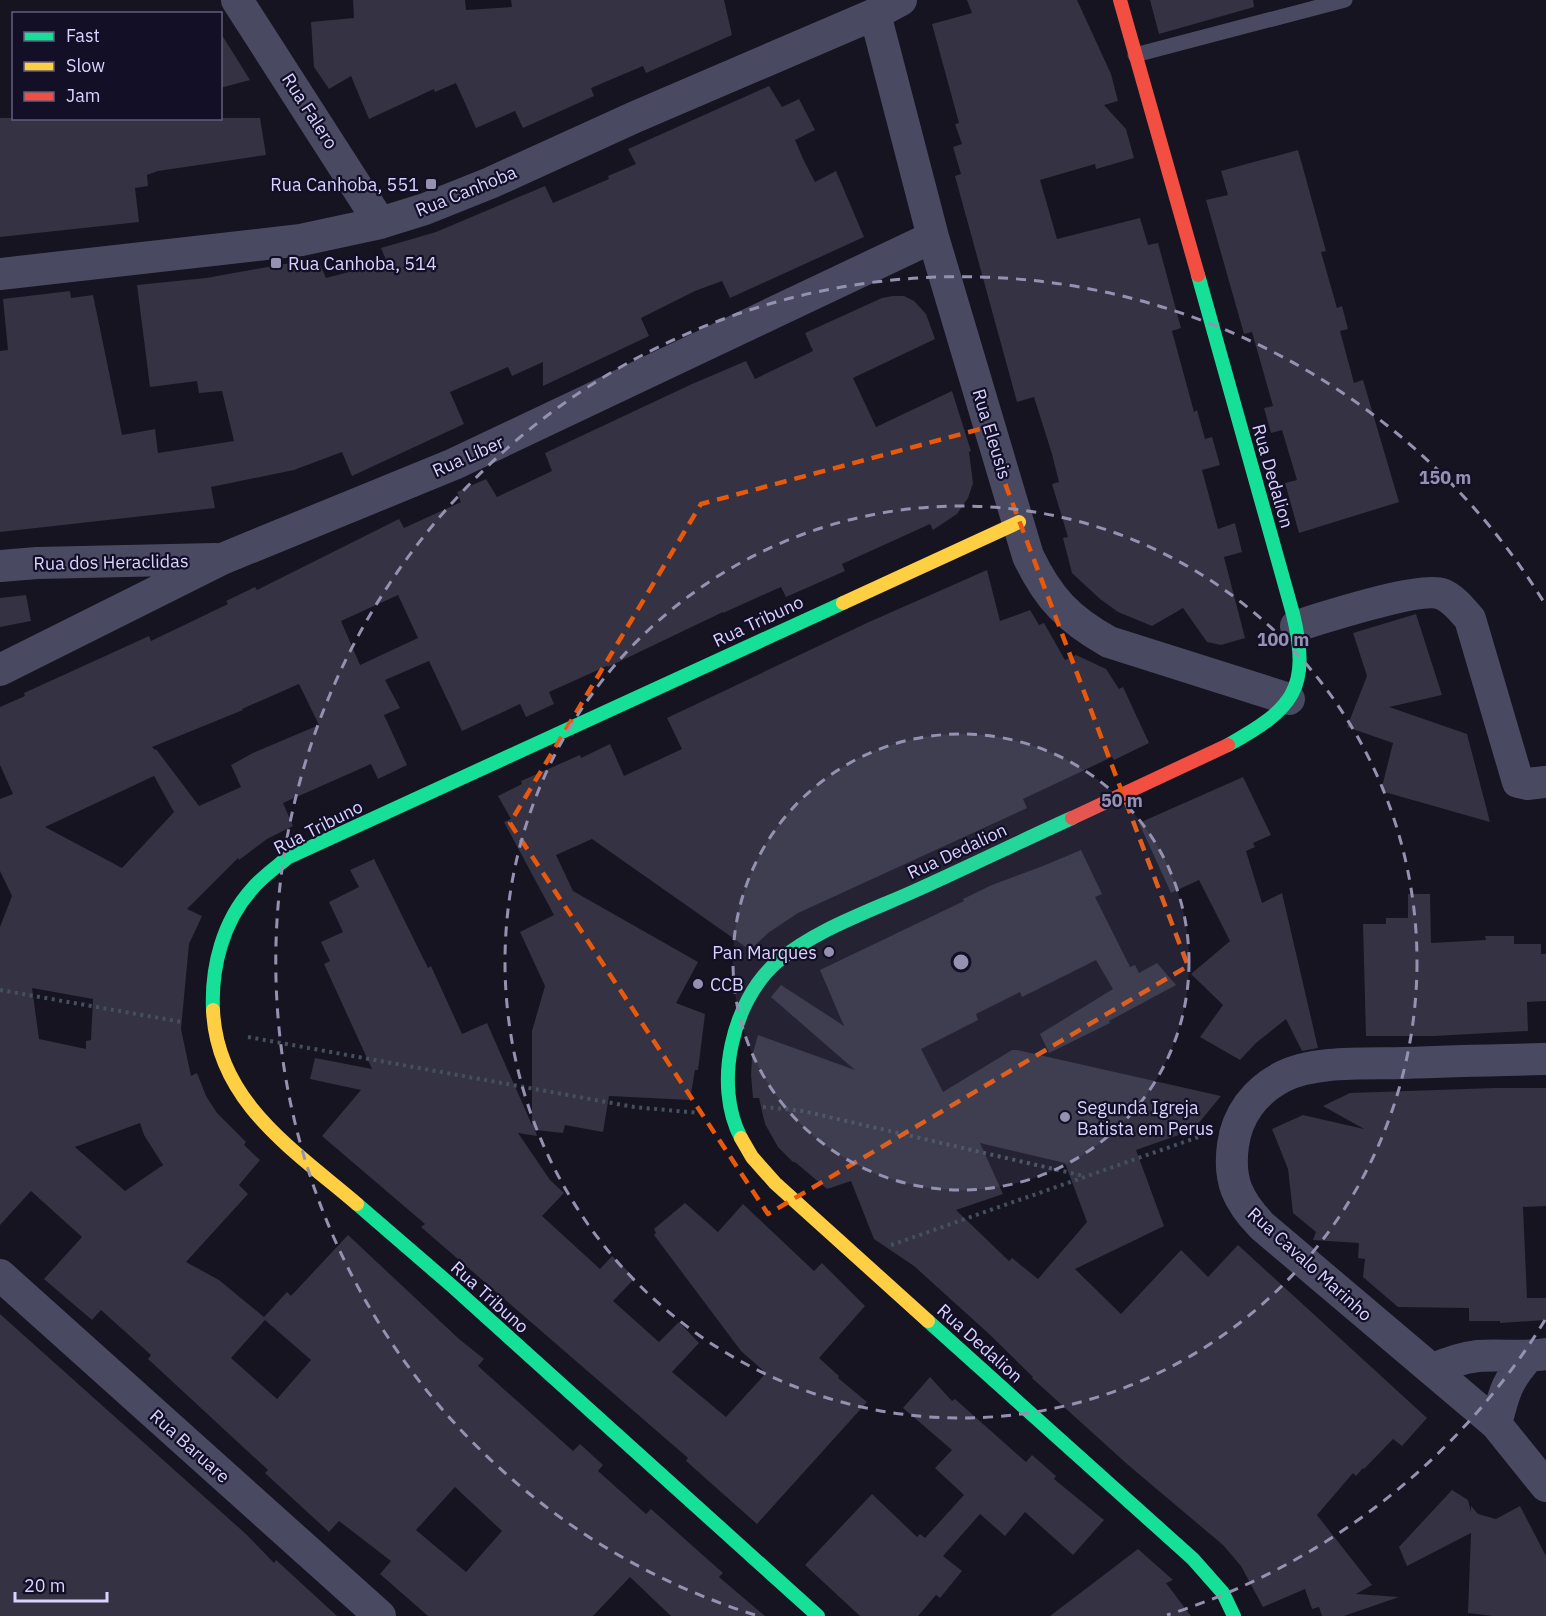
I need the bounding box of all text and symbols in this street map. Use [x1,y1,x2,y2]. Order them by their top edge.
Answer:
legend [12,12,222,120]
text: Fast [66,24,100,47]
text: Slow [66,54,105,77]
street label: Rua Falero [277,69,343,153]
text: Jam [66,84,101,107]
street label: Rua Canhoba [412,160,520,222]
place label: Rua Canhoba, 551 [270,173,419,196]
marker: Rua Canhoba, 551 [424,177,438,191]
place label: Rua Canhoba, 514 [288,252,437,275]
marker: Rua Canhoba, 514 [269,256,283,270]
street label: Rua Eleusis [967,386,1017,482]
street label: Rua Dedalion [1247,421,1299,531]
street label: Rua Líber [429,430,508,482]
text: 150 m [1419,466,1471,489]
street label: Rua dos Heraclidas [33,549,189,575]
street label: Rua Tribuno [709,590,807,652]
text: 100 m [1257,628,1309,651]
text: 50 m [1101,789,1143,812]
street label: Rua Tribuno [269,795,367,859]
street label: Rua Dedalion [904,818,1010,884]
place label: Pan Marques [712,941,817,964]
marker: Pan Marques [822,945,836,959]
centre of rings [951,952,971,972]
place label: CCB [710,973,744,996]
marker: CCB [691,977,705,991]
place label: Segunda Igreja Batista em Perus [1077,1096,1214,1140]
marker: Segunda Igreja Batista em Perus [1058,1110,1072,1124]
street label: Rua Cavalo Marinho [1243,1202,1377,1326]
street label: Rua Tribuno [446,1256,534,1338]
street label: Rua Dedalion [932,1299,1028,1387]
street label: Rua Baruare [145,1404,235,1488]
scale bar [15,1565,106,1603]
text: 20 m [24,1574,66,1597]

